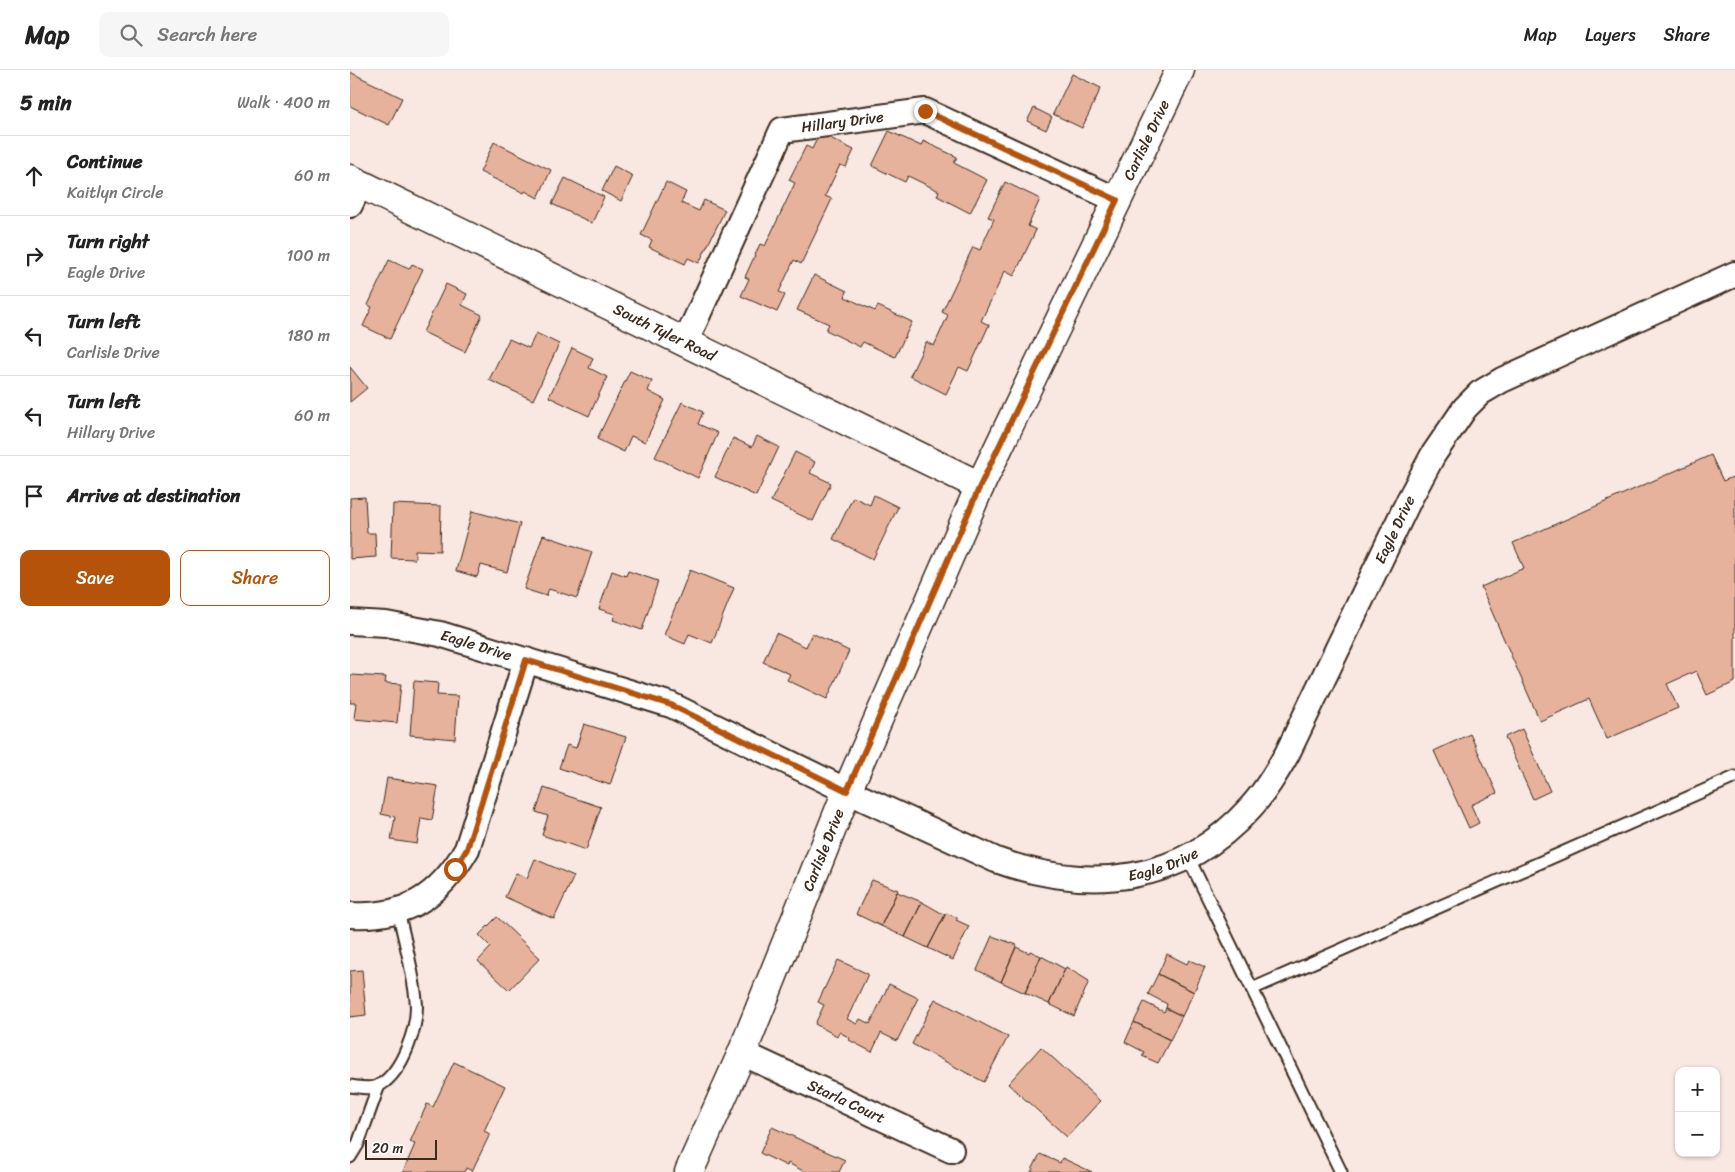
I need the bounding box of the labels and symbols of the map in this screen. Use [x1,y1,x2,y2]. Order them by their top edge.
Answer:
street label: Carlisle Drive [1116,95,1177,185]
route end [914,100,937,123]
street label: Hillary Drive [800,104,885,140]
street label: South Tyler Road [609,296,722,369]
street label: Eagle Drive [1367,491,1422,568]
street label: Eagle Drive [437,622,515,668]
street label: Carlisle Drive [795,804,852,895]
street label: Eagle Drive [1126,840,1204,889]
route start [444,858,467,881]
street label: Starla Court [803,1072,890,1131]
scale bar [365,1137,438,1160]

